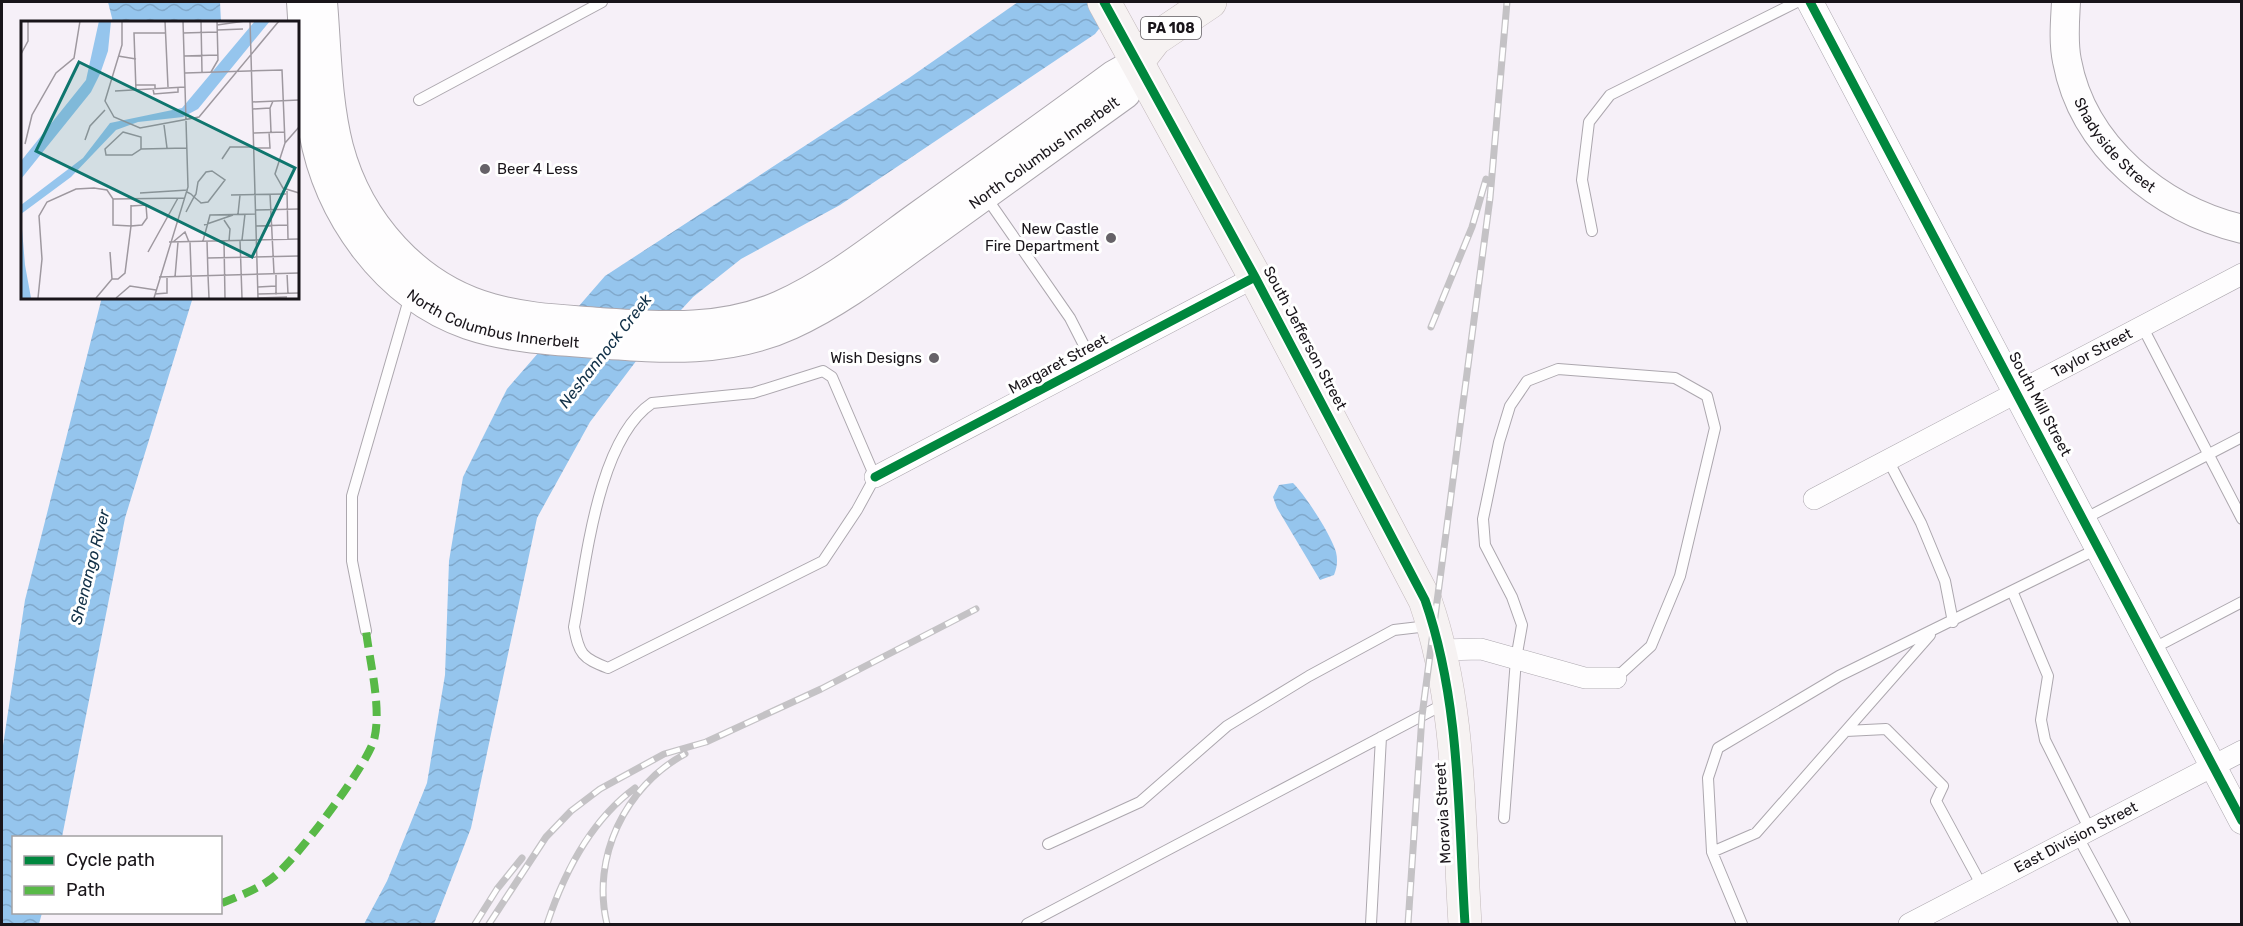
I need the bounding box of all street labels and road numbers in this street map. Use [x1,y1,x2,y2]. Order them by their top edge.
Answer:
road number: PA 108 [1141,17,1201,39]
street label: North Columbus Innerbelt [966,93,1123,213]
street label: Shadyside Street [2070,95,2159,196]
street label: South Jefferson Street [1259,263,1351,413]
street label: North Columbus Innerbelt [403,285,580,352]
street label: Taylor Street [2049,324,2135,381]
street label: Margaret Street [1005,330,1111,398]
street label: South Mill Street [2005,349,2075,459]
street label: Moravia Street [1431,762,1455,864]
street label: East Division Street [2011,798,2141,877]

